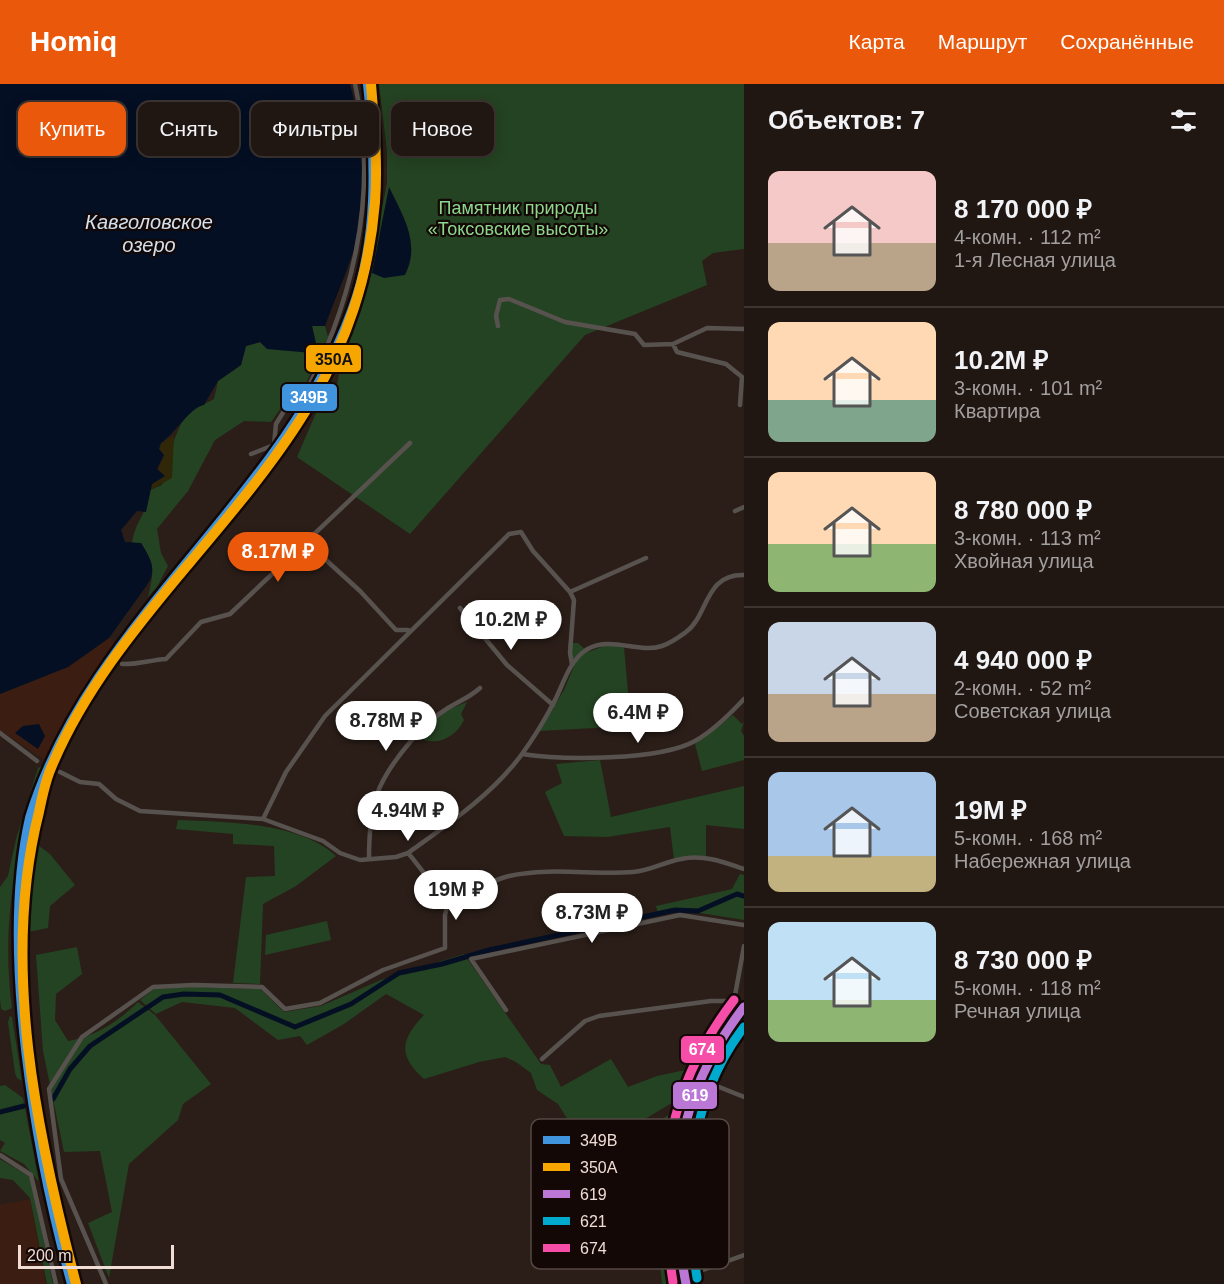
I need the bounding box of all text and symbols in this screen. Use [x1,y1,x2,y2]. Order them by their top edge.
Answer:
text: Homiq [30,26,117,57]
text: Карта [849,30,905,53]
text: Маршрут [938,30,1027,53]
text: Сохранённые [1060,30,1194,53]
chip: Купить [18,102,126,156]
chip: Снять [138,102,239,156]
chip: Фильтры [251,102,379,156]
chip: Новое [391,102,494,156]
icon: filters [1167,104,1200,137]
text: Объектов: 7 [768,105,925,135]
text: 8 170 000 ₽ [954,194,1092,224]
icon: home [816,195,888,267]
park label: Памятник природы «Токсовские высоты» [428,198,608,239]
water label: Кавголовское озеро [85,211,213,256]
text: 4-комн. · 112 m² [954,226,1101,248]
text: 1-я Лесная улица [954,249,1116,271]
line badge: 350А [305,344,362,373]
text: 10.2M ₽ [954,345,1049,375]
icon: home [816,346,888,418]
text: 350А [315,351,354,368]
text: 3-комн. · 101 m² [954,377,1102,399]
line badge: 349В [281,383,338,412]
text: 349В [290,389,328,406]
text: Квартира [954,400,1040,422]
text: 8 780 000 ₽ [954,495,1092,525]
icon: home [816,496,888,568]
text: 3-комн. · 113 m² [954,527,1101,549]
pin: 8.17M ₽ [223,532,333,583]
text: 8.17M ₽ [242,540,314,562]
text: Хвойная улица [954,550,1094,572]
pin: 10.2M ₽ [456,600,566,651]
text: 10.2M ₽ [475,608,547,630]
text: 4 940 000 ₽ [954,645,1092,675]
icon: home [816,646,888,718]
text: 2-комн. · 52 m² [954,677,1091,699]
pin: 6.4M ₽ [589,693,687,744]
text: Советская улица [954,700,1111,722]
pin: 8.78M ₽ [331,701,441,752]
text: 6.4M ₽ [607,701,669,723]
text: 8.78M ₽ [350,709,422,731]
pin: 4.94M ₽ [353,791,463,842]
text: 19M ₽ [954,795,1027,825]
icon: home [816,796,888,868]
text: 4.94M ₽ [372,799,444,821]
text: 5-комн. · 168 m² [954,827,1102,849]
text: Набережная улица [954,850,1131,872]
pin: 19M ₽ [414,870,498,921]
text: 19M ₽ [428,878,484,900]
pin: 8.73M ₽ [537,893,647,944]
text: 8.73M ₽ [556,901,628,923]
text: 8 730 000 ₽ [954,945,1092,975]
icon: home [816,946,888,1018]
text: 5-комн. · 118 m² [954,977,1101,999]
text: Речная улица [954,1000,1081,1022]
line badge: 674 [680,1035,725,1064]
text: 674 [689,1041,715,1058]
line badge: 619 [672,1081,718,1110]
text: 619 [682,1087,708,1104]
legend [531,1119,729,1269]
text: 349В [580,1132,617,1149]
text: 350А [580,1159,618,1176]
text: 619 [580,1186,607,1203]
text: 621 [580,1213,607,1230]
text: 674 [580,1240,607,1257]
scale bar [18,1242,174,1270]
text: 200 m [27,1247,71,1264]

